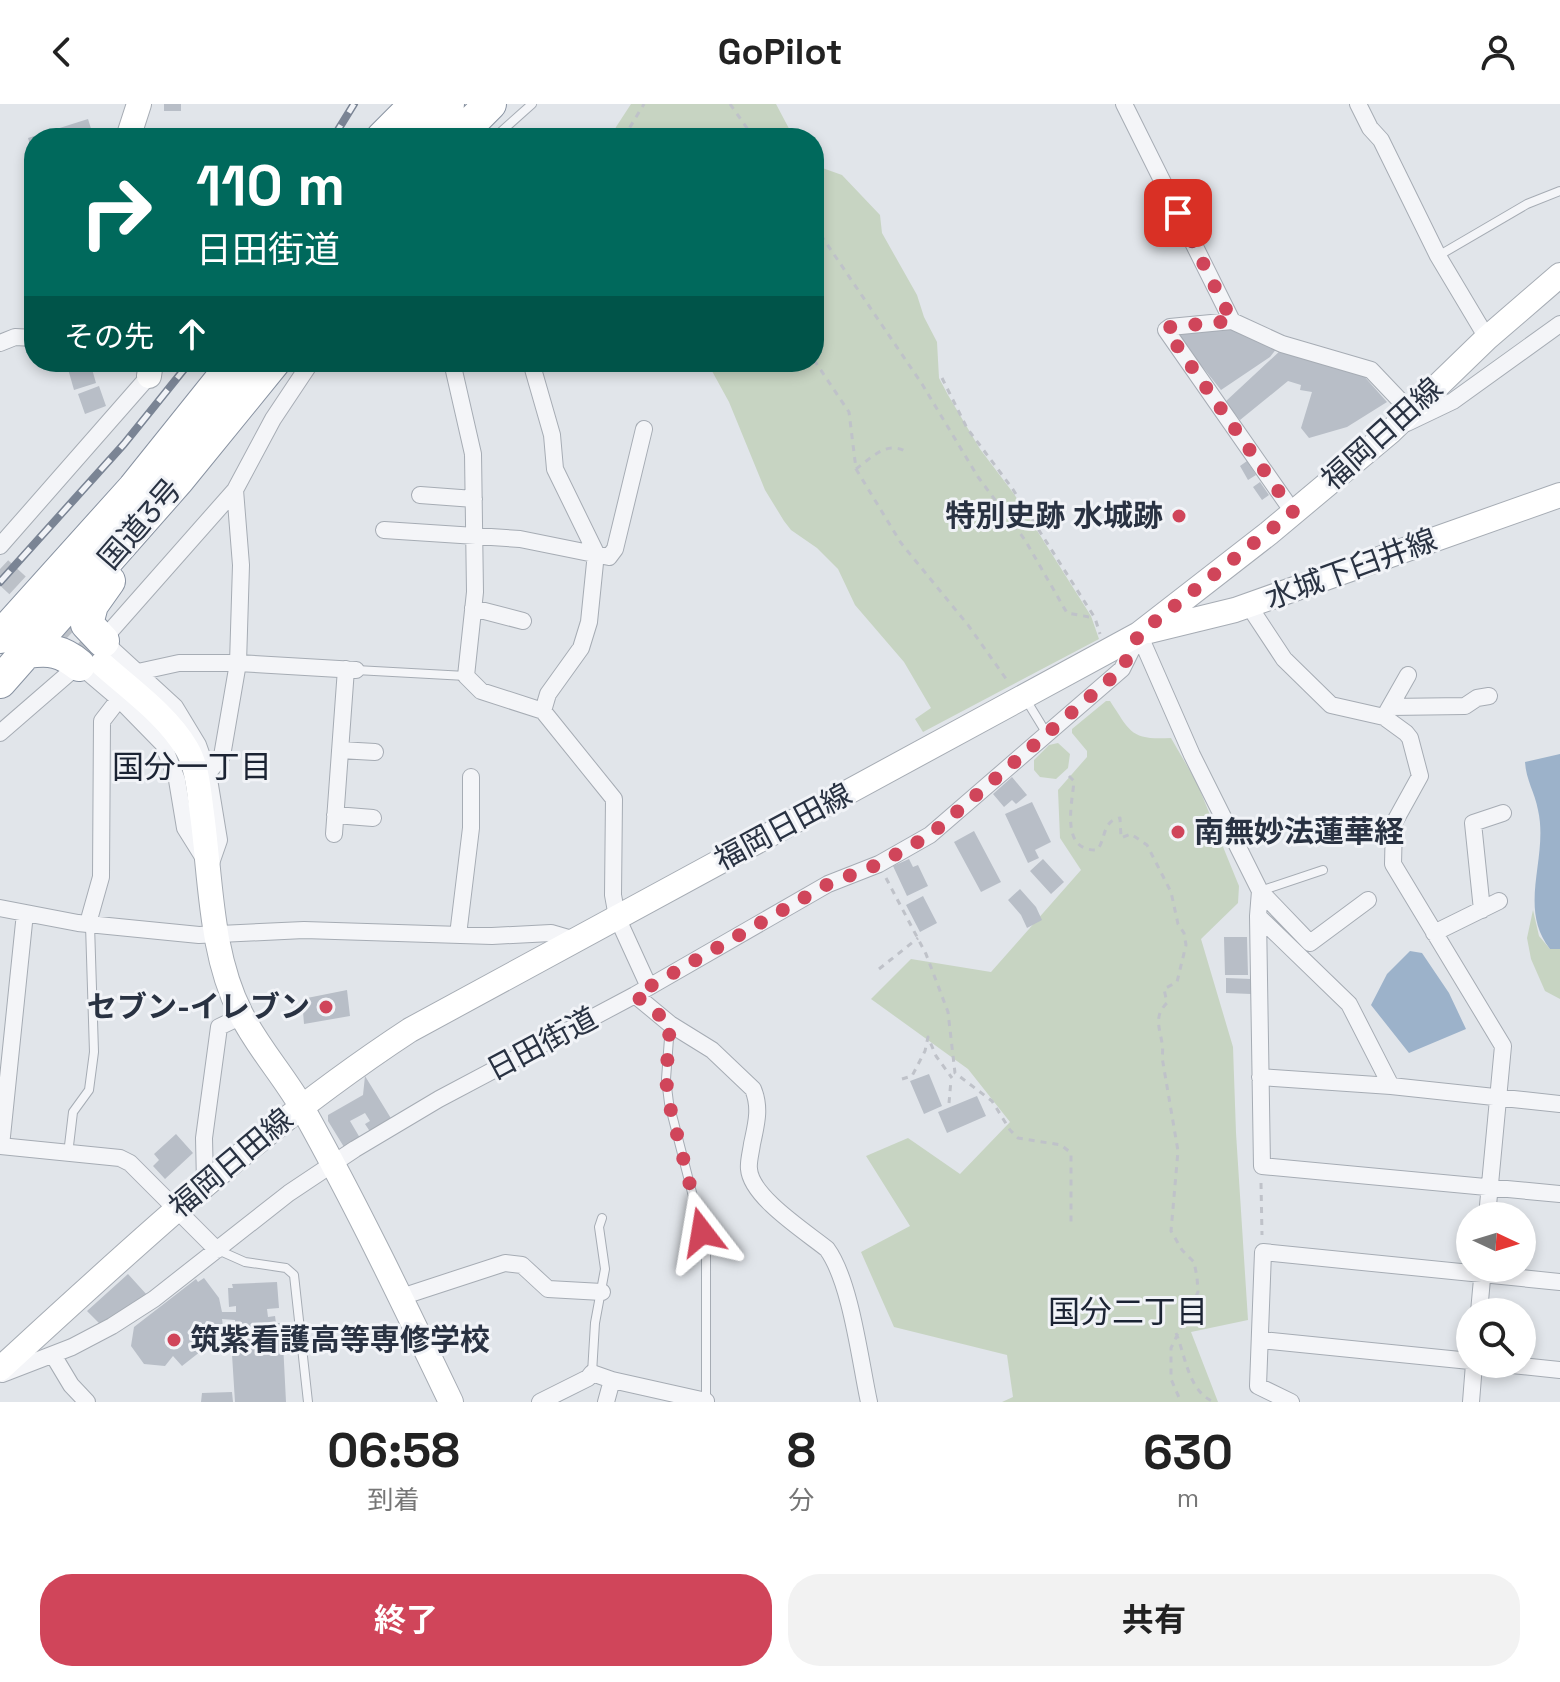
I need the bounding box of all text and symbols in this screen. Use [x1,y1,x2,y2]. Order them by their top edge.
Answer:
text: GoPilot [718,29,842,75]
icon: back [40,30,84,74]
icon: person [1476,30,1520,74]
text: 110 m [196,150,345,221]
icon: right [64,160,168,264]
pin [1144,179,1212,247]
icon: arrive [1156,191,1200,235]
text: 日田街道 [196,227,340,273]
icon: ahead [170,312,214,356]
text: その先 [64,317,154,356]
street label: 福岡日田線 [1313,369,1450,498]
street label: 国道3号 [89,470,190,577]
place label: 特別史跡 水城跡 [945,496,1163,535]
marker: 特別史跡 水城跡 [1170,507,1188,525]
street label: 水城下臼井線 [1260,519,1442,618]
district label: 国分一丁目 [112,747,272,787]
street label: 福岡日田線 [707,774,858,879]
place label: 南無妙法蓮華経 [1194,812,1404,851]
marker: 南無妙法蓮華経 [1169,823,1187,841]
place label: セブン-イレブン [87,987,310,1026]
marker: セブン-イレブン [317,998,335,1016]
street label: 日田街道 [480,998,604,1089]
street label: 福岡日田線 [161,1099,301,1226]
position arrow [660,1190,744,1274]
north arrow [1456,1202,1536,1282]
map controls [1456,1202,1536,1378]
district label: 国分二丁目 [1048,1292,1208,1332]
button: search [1456,1298,1536,1378]
place label: 筑紫看護高等専修学校 [190,1320,490,1359]
marker: 筑紫看護高等専修学校 [165,1331,183,1349]
text: 06:58 [327,1420,460,1481]
text: 8 [787,1420,816,1481]
text: 630 [1143,1422,1233,1483]
text: m [1177,1481,1199,1515]
text: 到着 [367,1483,419,1517]
text: 分 [788,1483,814,1517]
button: 終了 [40,1574,772,1666]
button: 共有 [788,1574,1520,1666]

